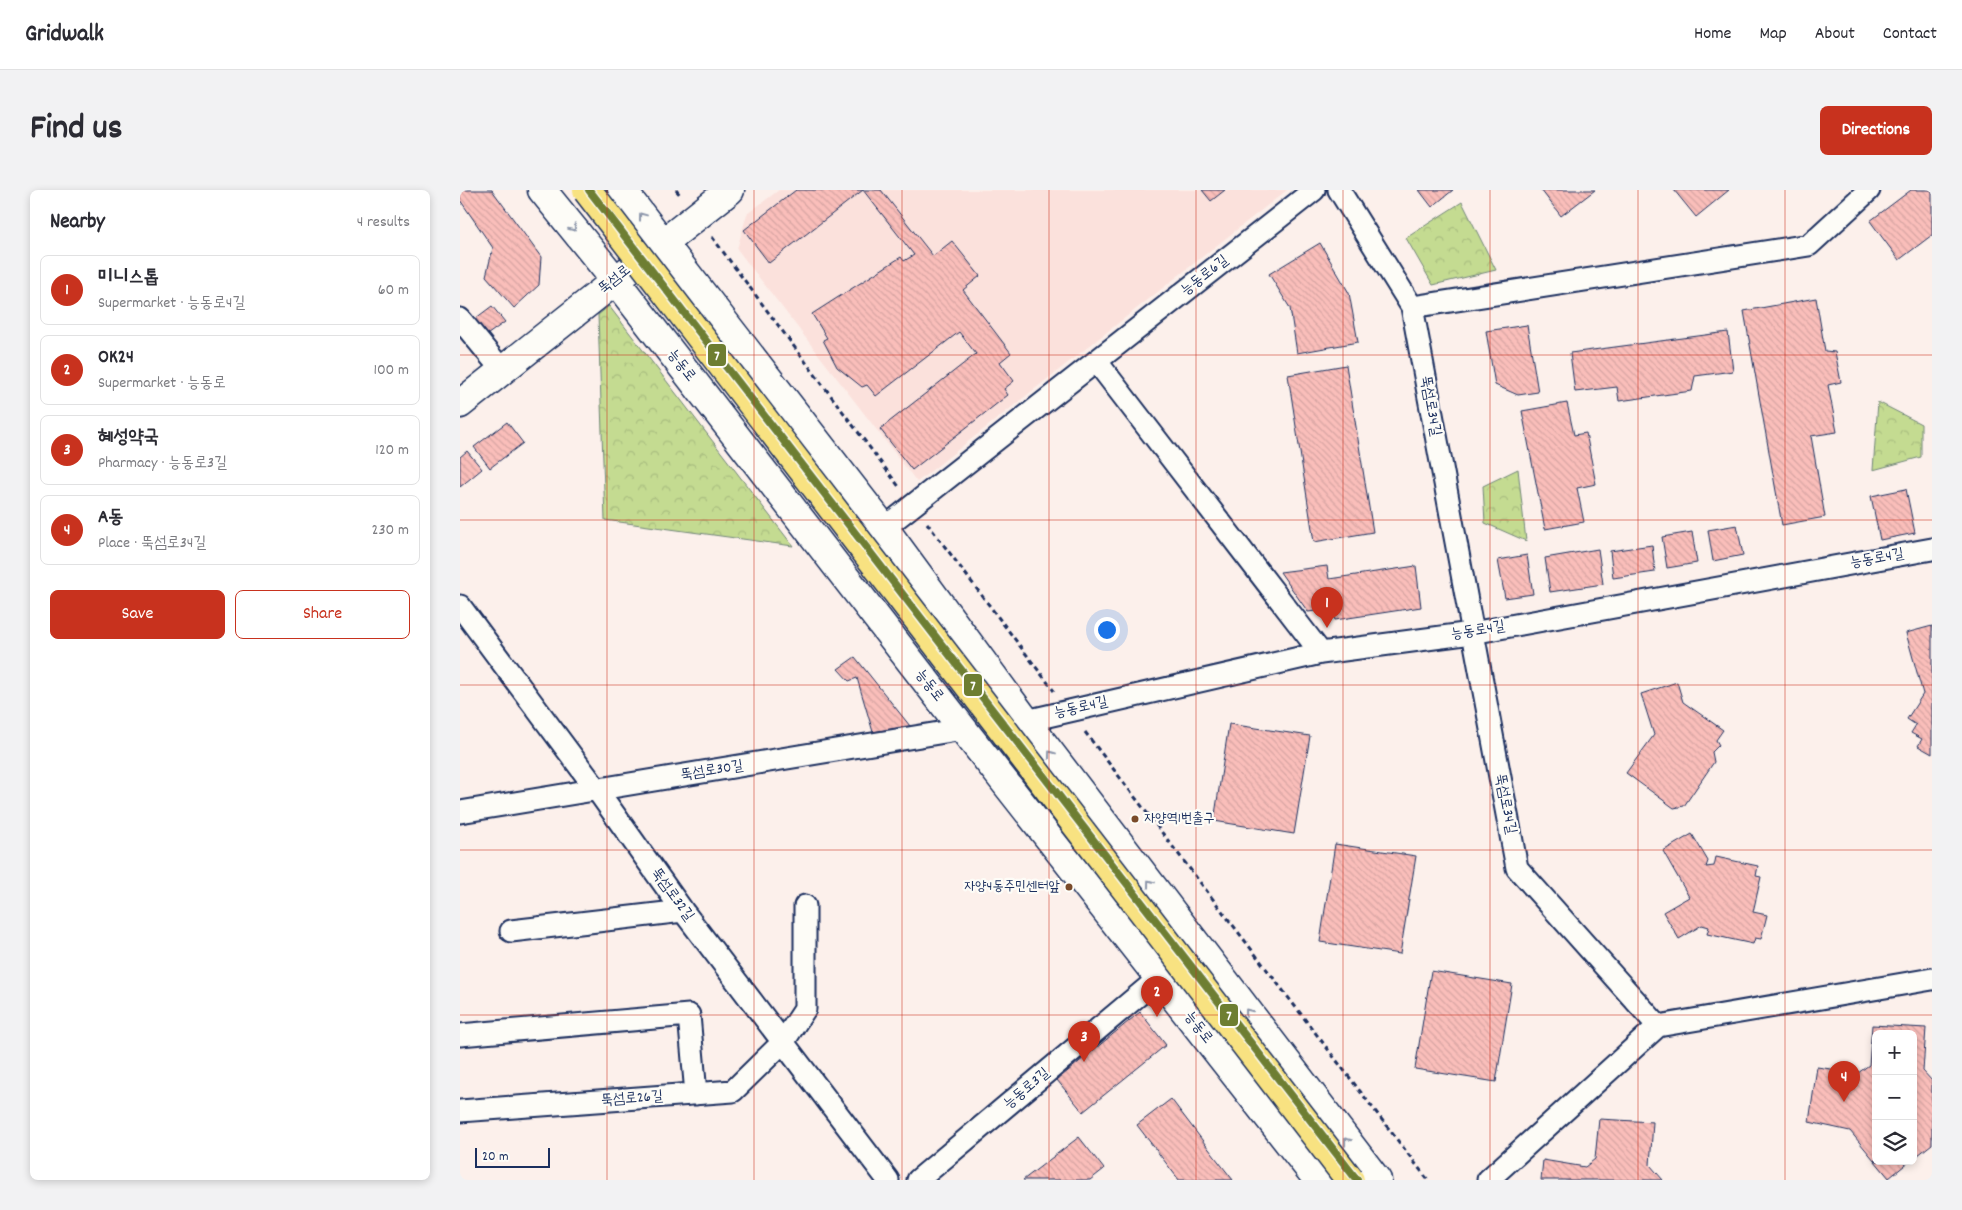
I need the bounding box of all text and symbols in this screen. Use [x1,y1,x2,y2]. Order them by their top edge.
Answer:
text: Gridwalk [25,18,104,52]
text: Home [1694,22,1731,47]
text: Map [1759,22,1787,47]
text: About [1815,22,1855,47]
text: Contact [1883,22,1937,47]
text: Find us [30,105,122,155]
button: Directions [1820,106,1932,155]
text: Nearby [50,208,105,238]
text: 4 results [357,211,410,234]
one-way arrow [639,212,648,222]
one-way arrow [567,222,575,231]
street label: 능동로6길 [1176,250,1234,302]
street label: 뚝섬로 [594,260,636,300]
text: 미니스톱 [98,265,159,292]
text: 1 [65,279,69,302]
text: 60 m [378,279,409,302]
text: Supermarket · 능동로4길 [98,292,245,315]
line badge: 7 [707,343,727,367]
text: OK24 [98,345,134,372]
street label: 능동로 [661,345,701,387]
text: 7 [714,347,720,367]
text: 2 [64,359,71,382]
text: 100 m [373,359,409,382]
text: Supermarket · 능동로 [98,372,226,395]
street label: 뚝섬로34길 [1414,374,1446,438]
text: 혜성약국 [98,425,159,452]
text: 3 [63,439,71,462]
text: 120 m [375,439,409,462]
text: Pharmacy · 능동로3길 [98,452,227,475]
text: A동 [98,505,124,532]
text: 4 [64,519,70,542]
text: 230 m [372,519,409,542]
text: Place · 뚝섬로34길 [98,532,206,555]
street label: 능동로4길 [1848,543,1906,575]
pin: 1 [1311,587,1343,628]
button: Save [50,590,225,639]
button: Share [235,590,410,639]
street label: 능동로4길 [1449,616,1507,646]
your location [1094,617,1120,643]
street label: 능동로 [909,665,949,707]
line badge: 7 [963,673,983,697]
text: 7 [970,677,976,697]
street label: 능동로4길 [1052,691,1110,725]
one-way arrow [1049,751,1057,760]
street label: 뚝섬로30길 [679,755,745,787]
street label: 뚝섬로34길 [1488,772,1522,836]
place label: 자양역1번출구 [1144,809,1215,829]
marker: 자양역1번출구 [1130,814,1140,824]
street label: 뚝섬로32길 [645,864,699,926]
place label: 자양4동주민센터앞 [964,877,1060,897]
one-way arrow [1147,880,1155,889]
marker: 자양4동주민센터앞 [1064,882,1074,892]
pin: 2 [1141,976,1173,1017]
line badge: 7 [1219,1003,1239,1027]
street label: 능동로 [1178,1007,1218,1049]
text: 7 [1226,1007,1232,1027]
one-way arrow [1245,1009,1254,1018]
pin: 3 [1068,1021,1100,1062]
map controls [1872,1030,1917,1165]
button: + [1872,1030,1917,1075]
pin: 4 [1828,1061,1860,1102]
street label: 능동로3길 [999,1063,1055,1115]
button: − [1872,1075,1917,1120]
street label: 뚝섬로26길 [600,1086,664,1112]
button: layers [1872,1120,1917,1165]
one-way arrow [1345,1138,1353,1147]
scale bar [475,1145,550,1168]
text: 20 m [482,1147,509,1167]

